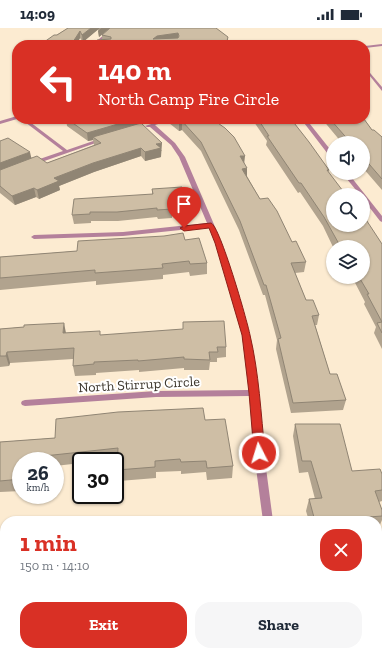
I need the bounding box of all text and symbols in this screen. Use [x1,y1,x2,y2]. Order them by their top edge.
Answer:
text: 14:09 [20,5,55,23]
text: 140 m [98,54,171,87]
icon: left [32,56,84,108]
text: North Camp Fire Circle [98,88,279,110]
map controls [326,136,370,284]
button: sound [326,136,370,180]
pin [167,187,201,228]
button: search [326,188,370,232]
icon: arrive [173,193,195,215]
button: layers [326,240,370,284]
street label: North Stirrup Circle [78,373,201,396]
position arrow [238,432,280,474]
speed limit sign: 30 [72,452,124,504]
text: 26 [27,461,49,485]
text: km/h [27,482,49,494]
text: 1 min [20,528,77,557]
button: close [320,529,362,571]
text: 150 m · 14:10 [20,558,90,573]
button: Exit [20,602,187,648]
button: Share [195,602,362,648]

